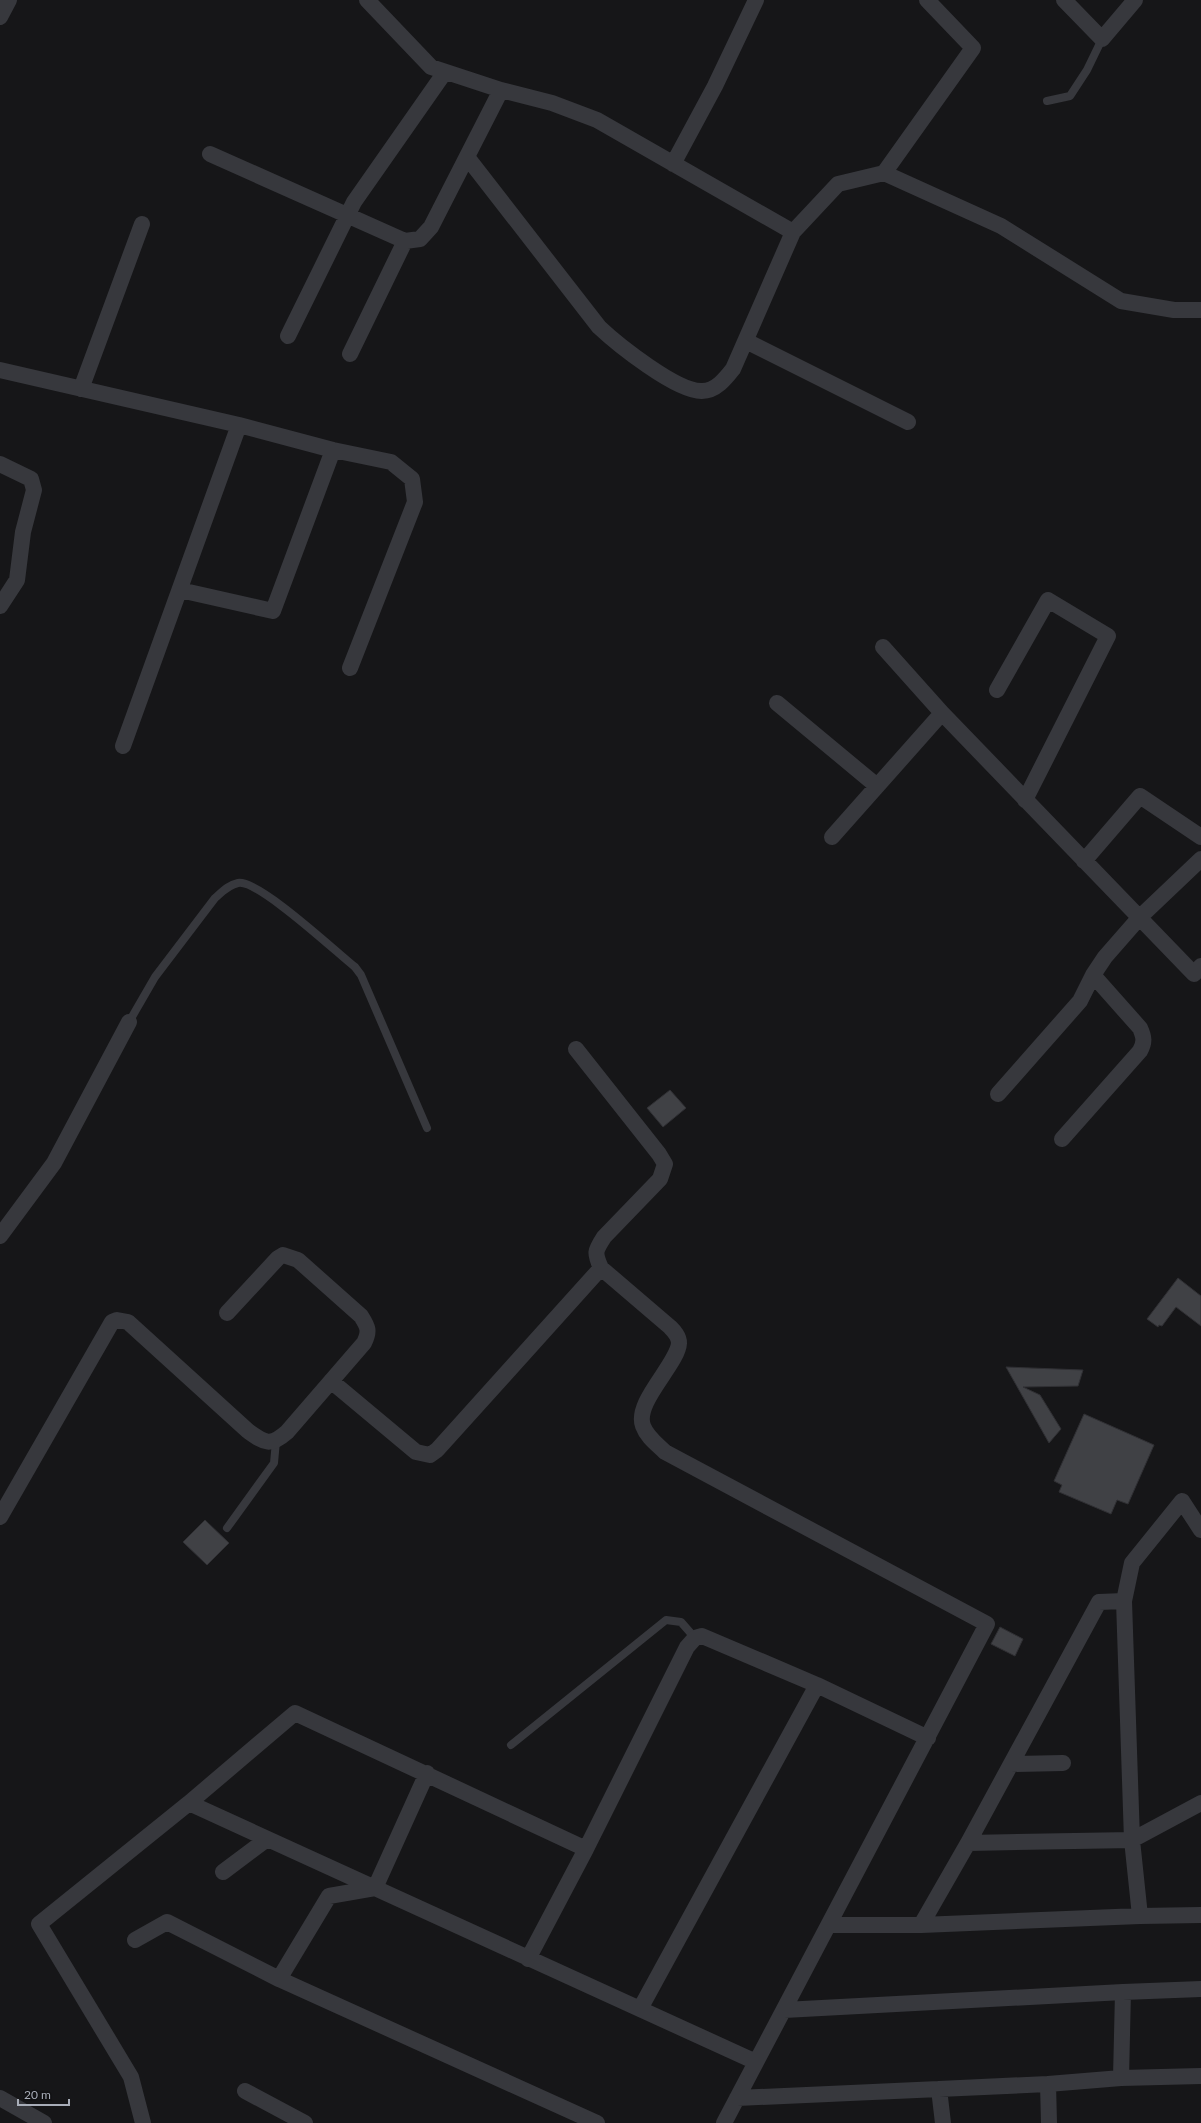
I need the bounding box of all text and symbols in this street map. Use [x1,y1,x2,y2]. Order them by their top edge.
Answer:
scale bar [18,2081,69,2107]
text: 20 m [24,2087,51,2102]

